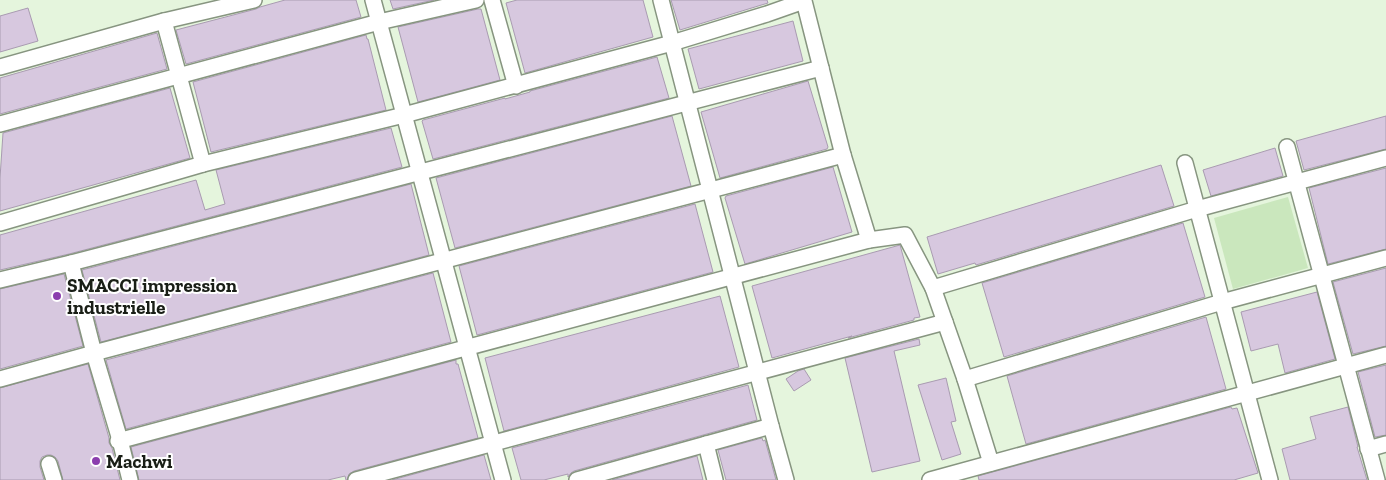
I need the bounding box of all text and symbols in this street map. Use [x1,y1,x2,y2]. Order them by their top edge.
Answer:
place label: SMACCI impression industrielle [67,274,238,319]
marker: SMACCI impression industrielle [51,290,63,302]
place label: Machwi [106,450,173,473]
marker: Machwi [90,455,102,467]

